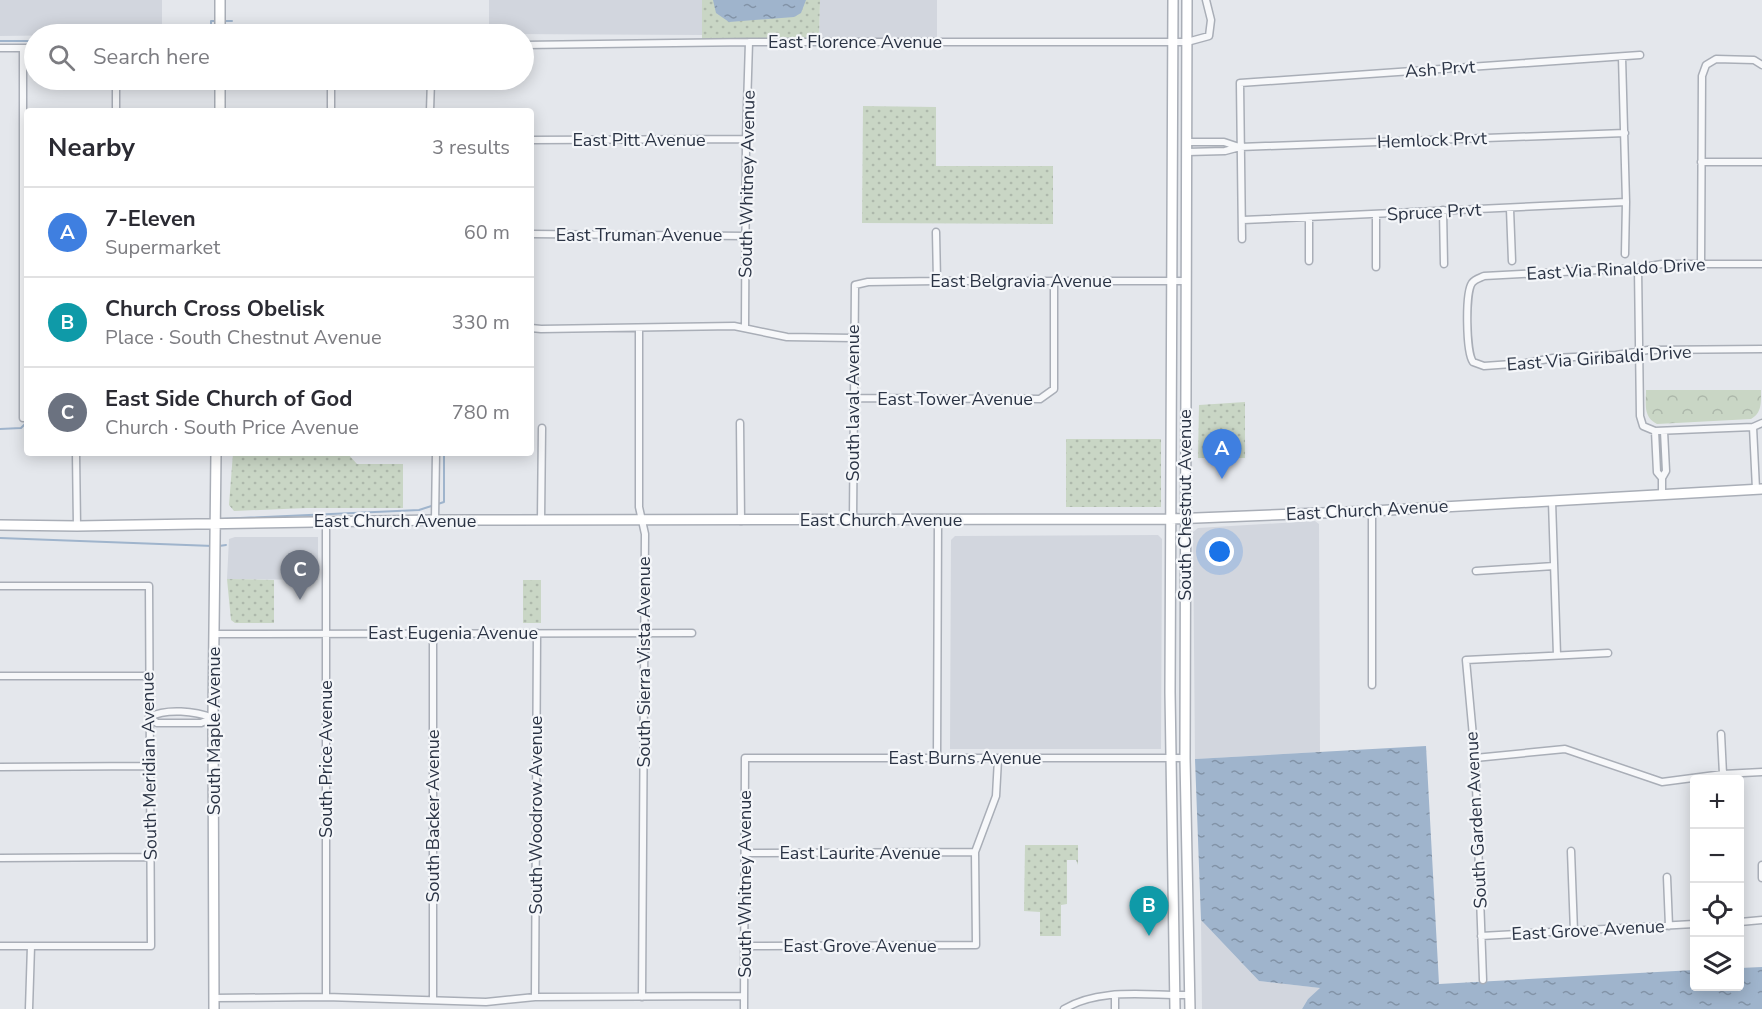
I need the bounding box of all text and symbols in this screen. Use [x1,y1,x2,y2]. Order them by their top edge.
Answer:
search box [24,24,534,90]
street label: East Florence Avenue [768,30,942,54]
icon: search [45,41,78,74]
text: Search here [93,42,210,72]
street label: Ash Prvt [1404,55,1477,83]
street label: South Whitney Avenue [733,90,761,278]
street label: Hemlock Prvt [1377,126,1488,154]
street label: East Pitt Avenue [572,128,706,152]
text: Nearby [48,130,135,165]
text: 3 results [432,134,510,161]
street label: Spruce Prvt [1386,198,1482,226]
text: 7-Eleven [105,204,196,234]
text: A [60,219,75,246]
text: 60 m [464,219,510,246]
street label: East Truman Avenue [556,223,722,247]
text: Supermarket [105,234,220,261]
street label: East Via Rinaldo Drive [1526,252,1706,286]
street label: East Belgravia Avenue [930,269,1112,293]
text: Church Cross Obelisk [105,294,324,324]
text: B [61,309,74,336]
text: 330 m [452,309,510,336]
text: Place · South Chestnut Avenue [105,324,382,351]
street label: South laval Avenue [841,325,865,481]
street label: East Via Giribaldi Drive [1506,340,1692,376]
text: East Side Church of God [105,384,352,414]
street label: East Tower Avenue [877,387,1033,411]
text: C [61,399,74,426]
text: 780 m [452,399,510,426]
street label: South Chestnut Avenue [1173,409,1197,601]
text: Church · South Price Avenue [105,414,359,441]
pin: A [1202,430,1242,479]
street label: East Church Avenue [1285,494,1449,526]
street label: East Church Avenue [800,508,962,532]
street label: East Church Avenue [314,509,476,533]
your location [1205,537,1234,566]
pin: C [280,550,320,600]
street label: South Sierra Vista Avenue [632,557,656,767]
street label: East Eugenia Avenue [368,621,538,645]
street label: South Maple Avenue [202,647,226,815]
street label: South Meridian Avenue [135,672,163,860]
street label: South Price Avenue [314,680,338,838]
street label: South Woodrow Avenue [524,716,548,914]
street label: South Backer Avenue [421,729,445,903]
street label: South Garden Avenue [1459,731,1493,909]
street label: East Burns Avenue [889,746,1041,770]
map controls [1690,775,1744,991]
button: + [1690,775,1744,829]
street label: South Whitney Avenue [733,790,757,978]
button: − [1690,829,1744,883]
street label: East Laurite Avenue [779,841,941,865]
button: locate [1690,883,1744,937]
pin: B [1130,886,1168,936]
street label: East Grove Avenue [1511,914,1665,946]
street label: East Grove Avenue [783,934,937,958]
button: layers [1690,937,1744,991]

